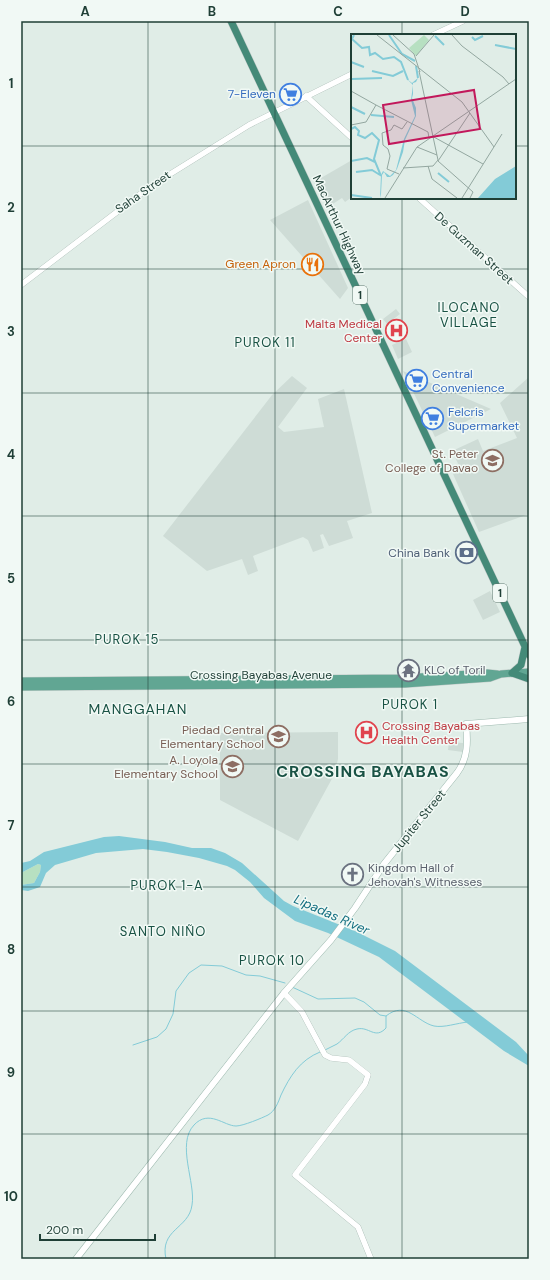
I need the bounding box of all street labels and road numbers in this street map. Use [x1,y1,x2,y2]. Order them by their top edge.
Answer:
street label: Saha Street [112,167,174,217]
street label: MacArthur Highway [309,172,369,278]
street label: De Guzman Street [431,208,517,288]
road number: 1 [353,286,367,304]
road number: 1 [493,584,507,602]
street label: Crossing Bayabas Avenue [190,667,332,683]
street label: Jupiter Street [389,786,449,856]

